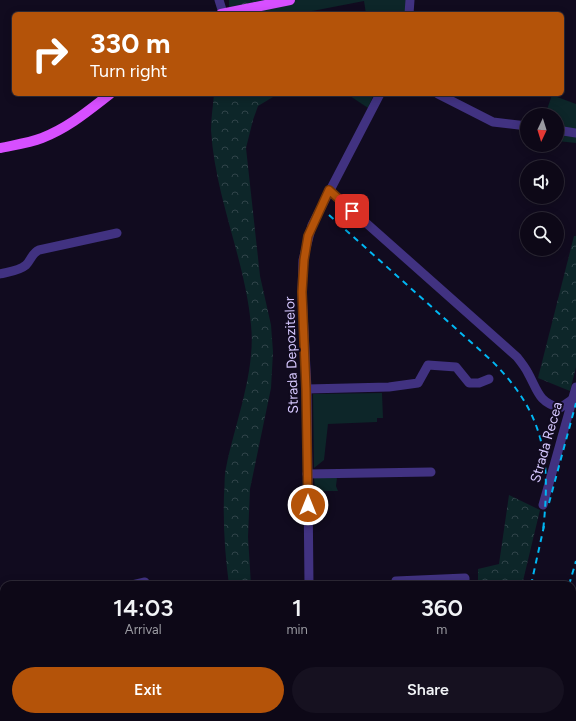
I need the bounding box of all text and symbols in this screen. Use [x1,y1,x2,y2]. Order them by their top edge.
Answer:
text: 330 m [90,26,170,60]
icon: right [24,28,76,80]
text: Turn right [90,60,167,82]
north arrow [520,108,564,152]
map controls [520,108,564,256]
button: sound [520,160,564,204]
pin [335,194,369,228]
icon: arrive [341,200,363,222]
button: search [520,212,564,256]
street label: Strada Depozitelor [281,296,302,414]
street label: Strada Recea [527,400,566,485]
position arrow [287,484,329,526]
text: 14:03 [113,593,174,622]
text: 1 [292,593,302,622]
text: 360 [421,593,463,622]
text: Arrival [125,622,162,637]
text: min [286,622,308,637]
text: m [436,622,447,637]
button: Exit [12,667,284,713]
button: Share [292,667,564,713]

